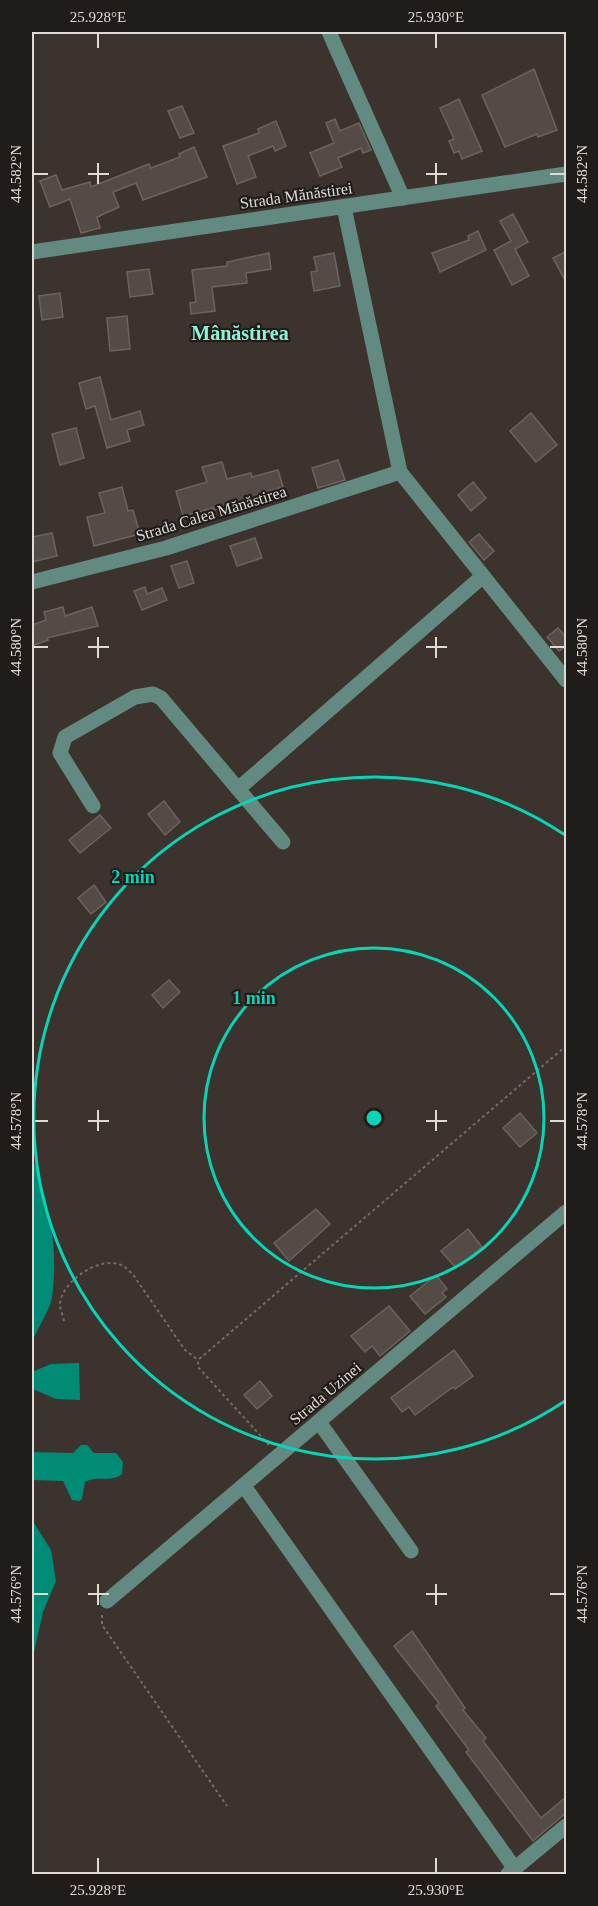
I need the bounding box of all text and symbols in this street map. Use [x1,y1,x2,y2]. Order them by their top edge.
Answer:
text: 25.928°E [70,9,126,25]
text: 25.930°E [408,9,464,25]
text: 44.582°N [8,145,24,203]
text: 44.582°N [574,145,590,203]
street label: Strada Mănăstirei [239,179,354,212]
district label: Mânăstirea [191,322,289,344]
street label: Strada Calea Mănăstirea [134,482,288,544]
text: 44.580°N [8,618,24,676]
text: 44.580°N [574,618,590,676]
text: 2 min [111,867,155,887]
text: 1 min [232,988,276,1008]
text: 44.578°N [8,1092,24,1150]
text: 44.578°N [574,1092,590,1150]
centre of rings [364,1108,384,1128]
street label: Strada Uzinei [286,1358,365,1428]
text: 44.576°N [8,1565,24,1623]
text: 44.576°N [574,1565,590,1623]
text: 25.928°E [70,1882,126,1898]
text: 25.930°E [408,1882,464,1898]

